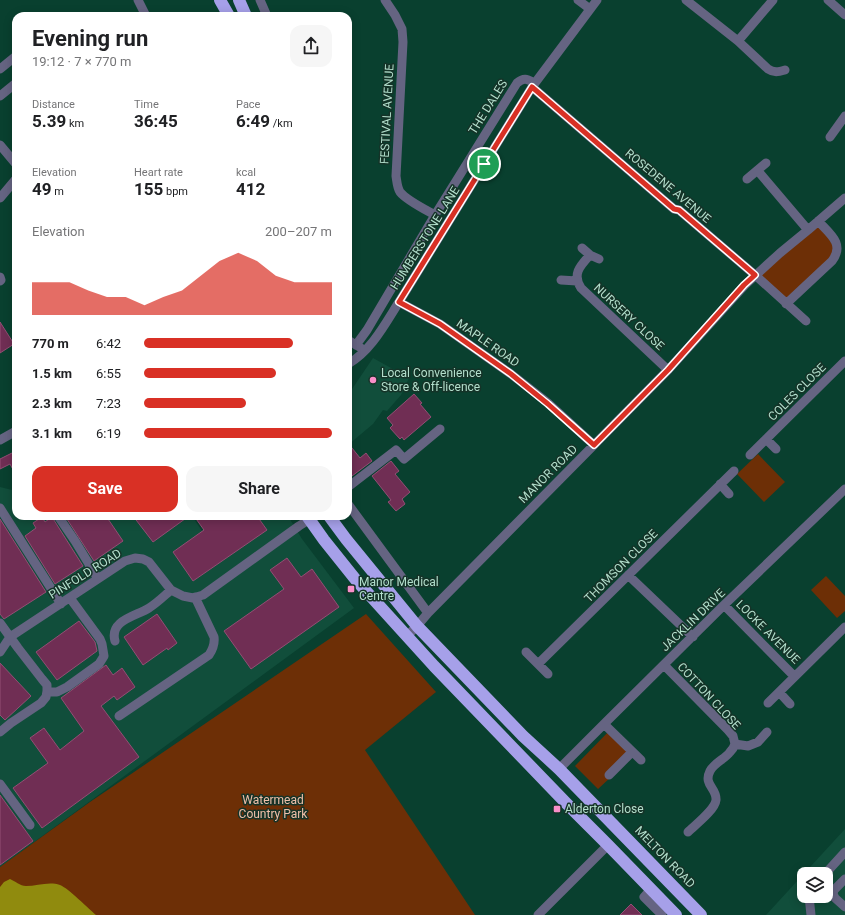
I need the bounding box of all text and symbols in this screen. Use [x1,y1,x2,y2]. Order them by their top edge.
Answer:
button: share [290,25,332,67]
text: Evening run [32,26,148,51]
text: 19:12 · 7 × 770 m [32,54,131,69]
street label: FESTIVAL AVENUE [377,63,397,165]
street label: THE DALES [466,77,510,137]
text: Distance [32,98,75,111]
text: Time [134,98,159,111]
text: Pace [236,98,260,111]
text: 5.39 [32,111,66,131]
text: 36:45 [134,111,178,131]
text: 6:49 [236,111,270,131]
text: km [66,117,84,130]
text: /km [270,117,293,130]
street label: ROSEDENE AVENUE [622,146,714,226]
pin [467,147,501,181]
icon: arrive [473,153,495,175]
text: Elevation [32,166,77,179]
text: Heart rate [134,166,183,179]
text: kcal [236,166,256,179]
text: 49 [32,179,52,199]
text: 155 [134,179,163,199]
text: 412 [236,179,265,199]
street label: HUMBERSTONE LANE [388,184,463,292]
text: m [52,185,64,198]
text: bpm [163,185,188,198]
text: Elevation [32,224,85,239]
text: 200–207 m [265,224,332,239]
street label: NURSERY CLOSE [591,281,667,353]
street label: MAPLE ROAD [454,316,522,370]
text: 770 m [32,336,69,351]
text: 6:42 [96,336,121,351]
street label: COLES CLOSE [765,360,829,424]
text: 1.5 km [32,366,72,381]
text: 6:55 [96,366,121,381]
place label: Local Convenience Store & Off-licence [381,366,482,394]
marker: Local Convenience Store & Off-licence [368,375,378,385]
text: 2.3 km [32,396,72,411]
text: 7:23 [96,396,121,411]
text: 3.1 km [32,426,72,441]
text: 6:19 [96,426,121,441]
street label: MANOR ROAD [516,442,580,506]
button: Save [32,466,178,512]
button: Share [186,466,332,512]
street label: THOMSON CLOSE [582,526,661,605]
street label: PINFOLD ROAD [46,546,124,602]
place label: Manor Medical Centre [359,575,439,603]
marker: Manor Medical Centre [346,584,356,594]
street label: JACKLIN DRIVE [658,586,728,654]
street label: LOCKE AVENUE [733,597,803,667]
street label: COTTON CLOSE [675,660,744,732]
park label: Watermead Country Park [239,793,308,821]
place label: Alderton Close [565,802,644,816]
marker: Alderton Close [552,804,562,814]
street label: MELTON ROAD [632,823,698,891]
map controls [797,867,833,903]
button: layers [797,867,833,903]

